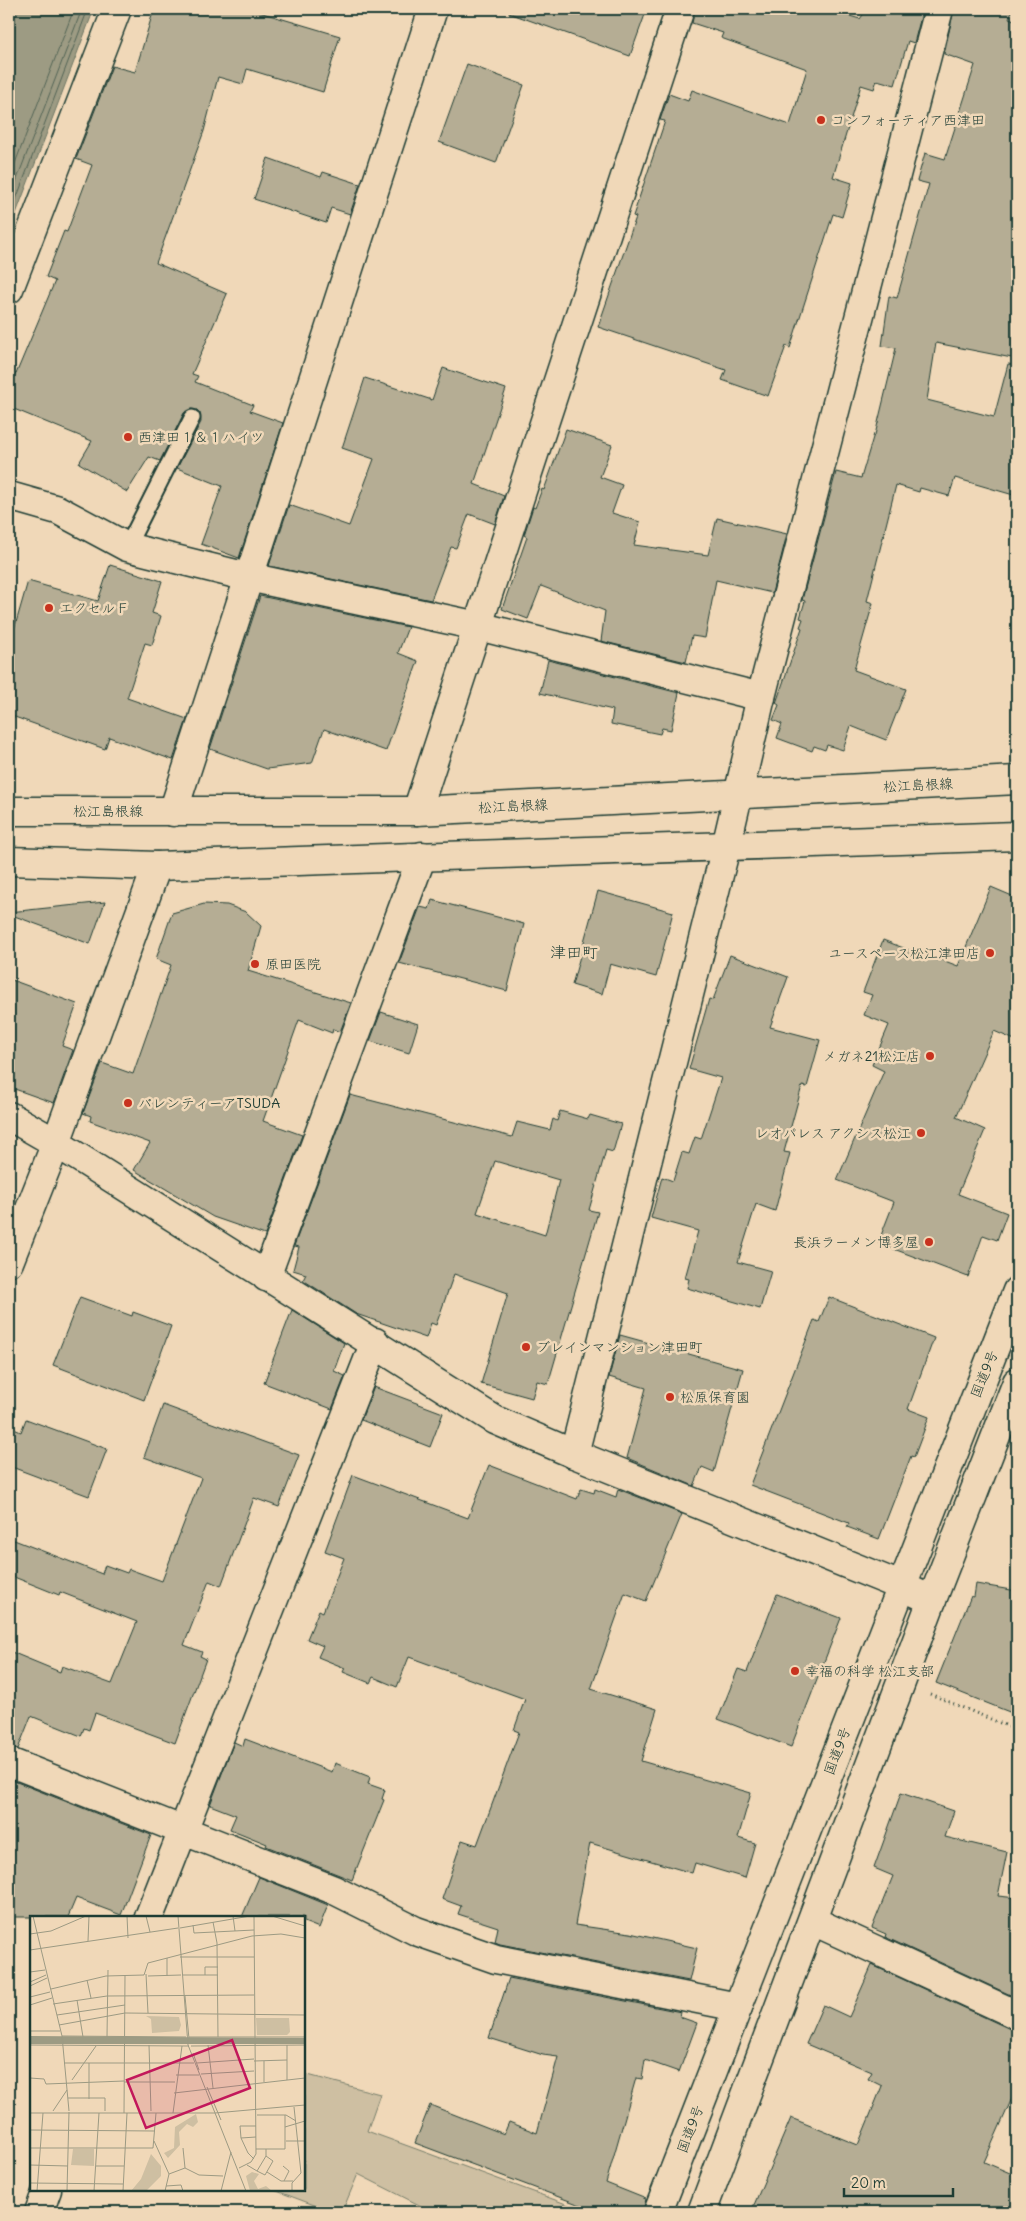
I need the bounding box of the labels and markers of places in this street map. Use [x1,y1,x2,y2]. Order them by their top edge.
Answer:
place label: コンフォーティア西津田 [831,111,985,129]
marker: コンフォーティア西津田 [815,114,827,126]
place label: 西津田１＆１ハイツ [138,428,264,446]
marker: 西津田１＆１ハイツ [122,431,134,443]
place label: エクセルＦ [59,599,130,617]
marker: エクセルＦ [43,602,55,614]
place label: ユースペース松江津田店 [828,944,980,962]
marker: ユースペース松江津田店 [984,947,996,959]
place label: 原田医院 [265,955,321,973]
marker: 原田医院 [249,958,261,970]
place label: メガネ21松江店 [823,1047,920,1065]
marker: メガネ21松江店 [924,1050,936,1062]
place label: バレンティーアTSUDA [138,1094,280,1112]
marker: バレンティーアTSUDA [122,1097,134,1109]
place label: レオパレス アクシス松江 [755,1124,911,1142]
marker: レオパレス アクシス松江 [915,1127,927,1139]
place label: 長浜ラーメン博多屋 [793,1233,919,1251]
marker: 長浜ラーメン博多屋 [923,1236,935,1248]
place label: ブレインマンション津田町 [536,1338,703,1356]
marker: ブレインマンション津田町 [520,1341,532,1353]
place label: 松原保育園 [680,1388,750,1406]
marker: 松原保育園 [664,1391,676,1403]
place label: 幸福の科学 松江支部 [805,1662,934,1680]
marker: 幸福の科学 松江支部 [789,1665,801,1677]

